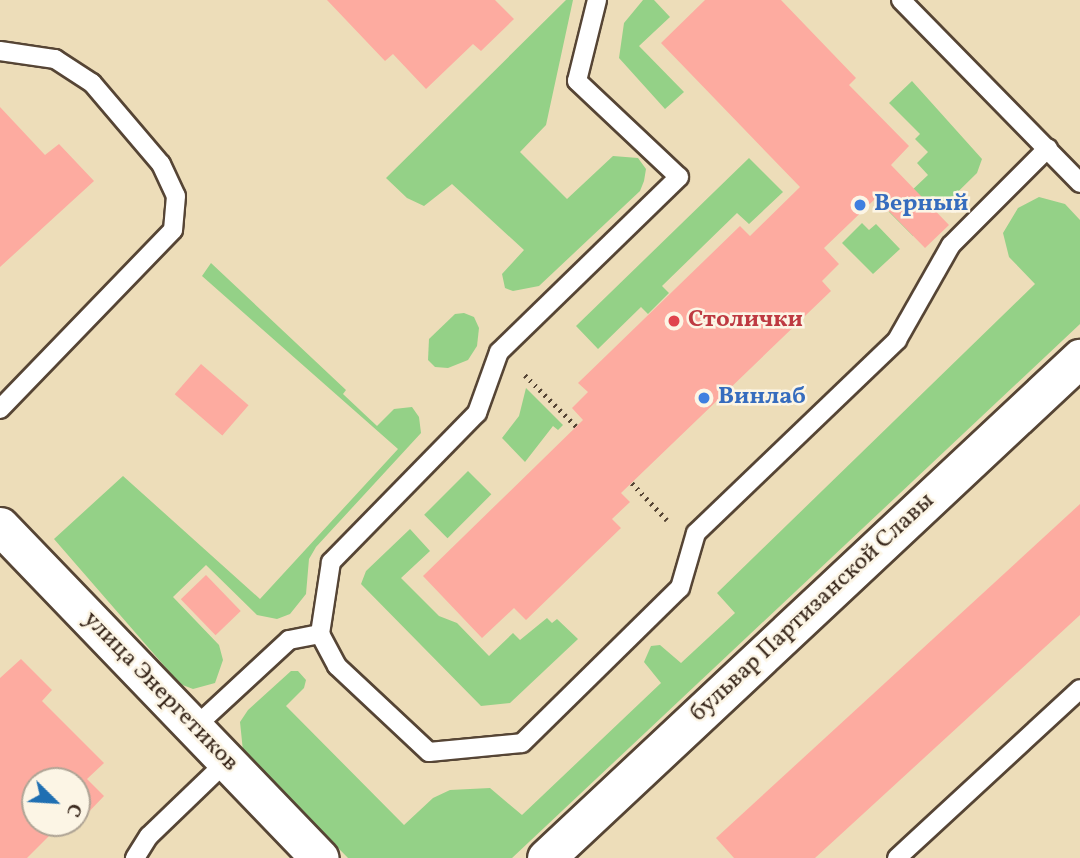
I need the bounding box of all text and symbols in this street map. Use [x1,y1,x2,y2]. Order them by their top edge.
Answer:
place label: Верный [874,191,968,219]
marker: Верный [852,197,868,213]
place label: Столички [688,307,803,335]
marker: Столички [666,313,682,329]
place label: Винлаб [718,384,806,412]
marker: Винлаб [696,390,712,406]
street label: бульвар Партизанской Славы [685,487,941,729]
street label: улица Энергетиков [76,606,244,778]
north arrow [21,767,91,837]
text: С [59,799,88,821]

